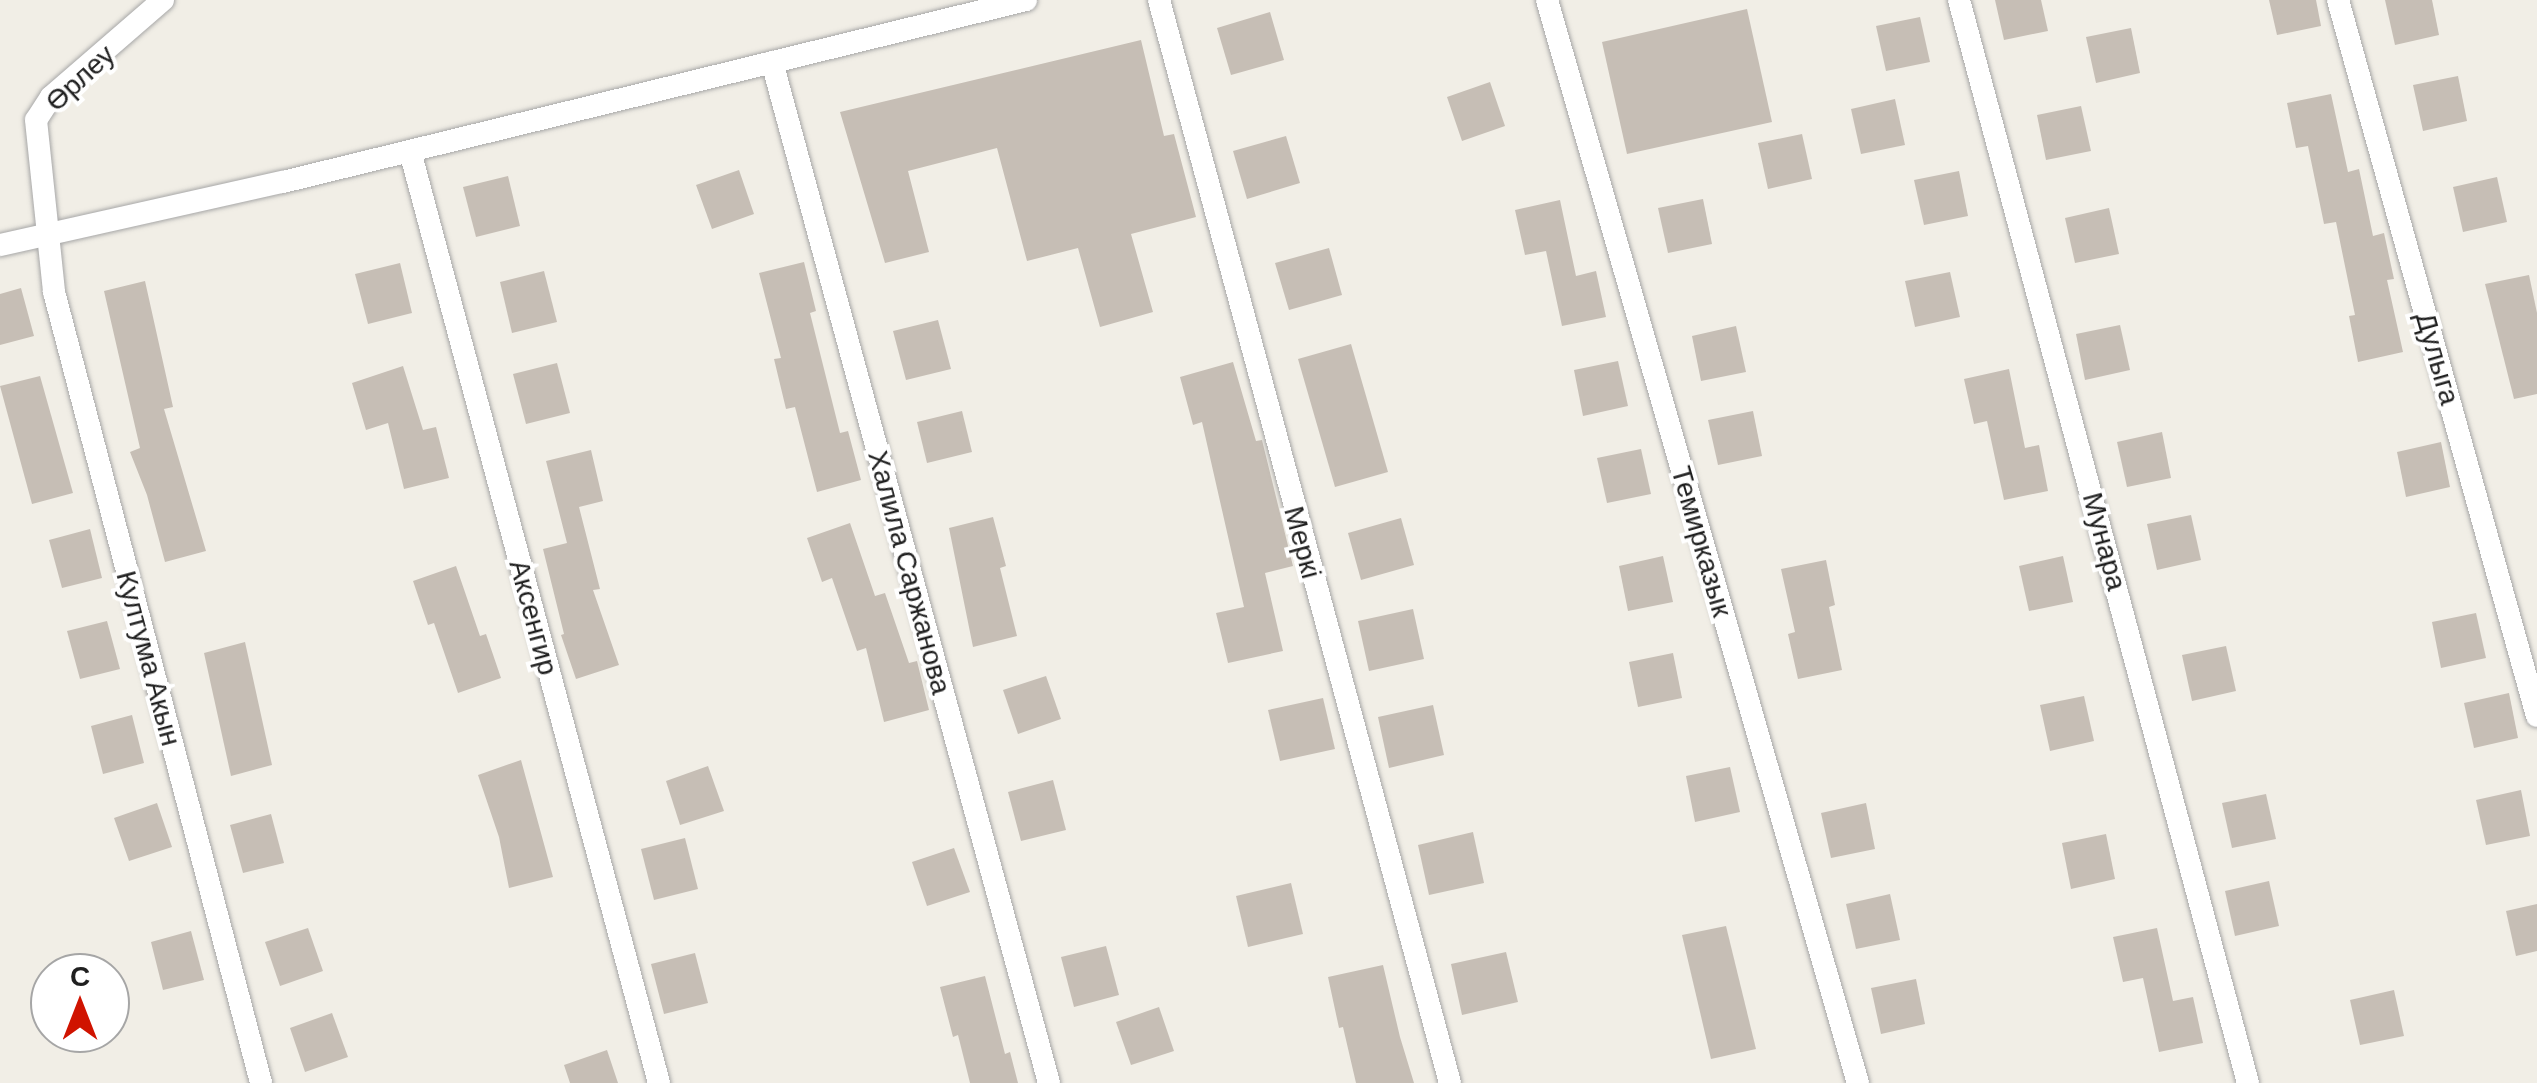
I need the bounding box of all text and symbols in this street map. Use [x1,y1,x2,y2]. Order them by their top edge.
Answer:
street label: Өрлеу [38,37,120,117]
street label: Дулыга [2410,308,2468,408]
street label: Халила Саржанова [862,446,960,698]
street label: Темирказык [1666,462,1740,620]
street label: Мунара [2077,488,2135,594]
street label: Меркі [1278,502,1330,582]
street label: Аксенгир [504,556,566,678]
street label: Култума Акын [111,567,189,749]
north arrow [30,953,130,1053]
text: С [70,958,90,992]

